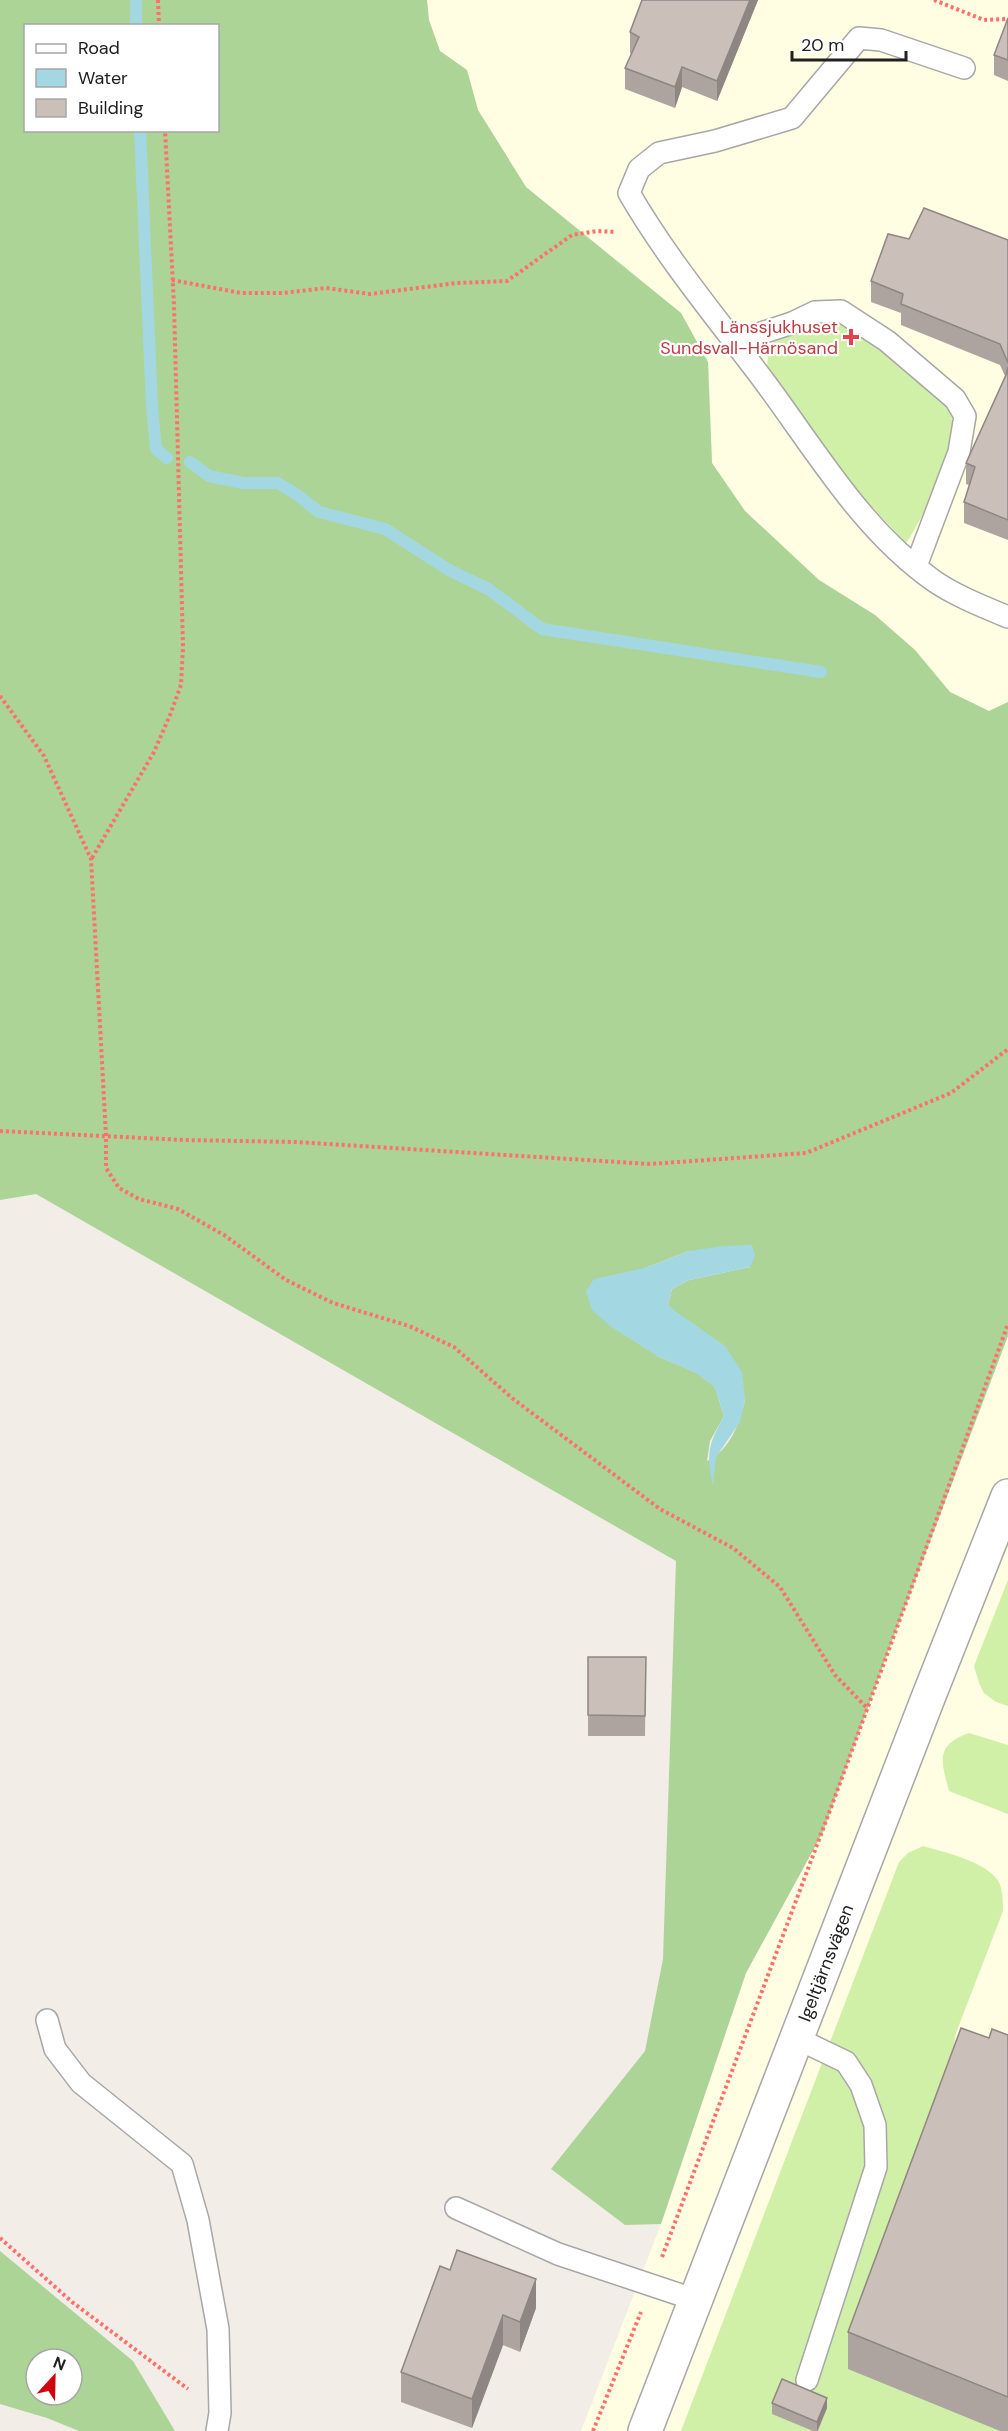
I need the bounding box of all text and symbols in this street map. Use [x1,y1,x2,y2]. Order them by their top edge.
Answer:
legend [24,24,219,132]
scale bar [792,24,906,62]
text: 20 m [801,33,844,57]
text: Road [78,36,120,60]
text: Water [78,66,128,90]
text: Building [78,96,143,120]
place label: Länssjukhuset Sundsvall-Härnösand [660,315,838,360]
marker: Länssjukhuset Sundsvall-Härnösand [842,328,860,346]
street label: Igeltjärnsvägen [793,1901,859,2025]
north arrow [24,2347,84,2407]
text: N [50,2352,69,2375]

